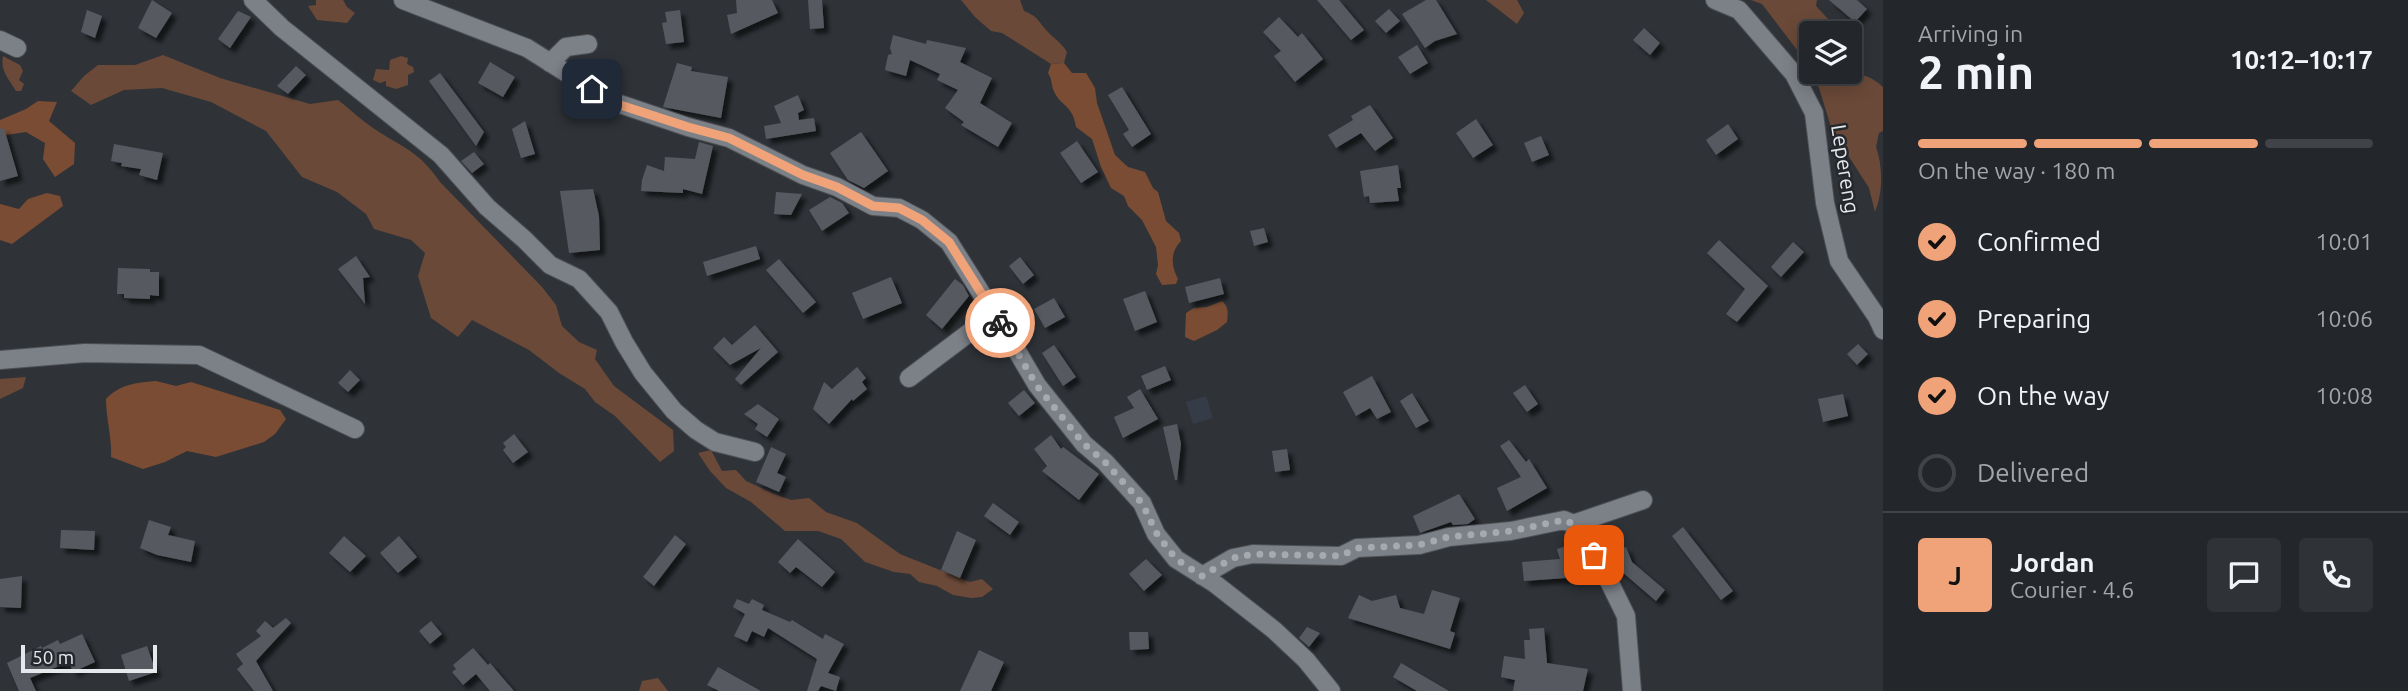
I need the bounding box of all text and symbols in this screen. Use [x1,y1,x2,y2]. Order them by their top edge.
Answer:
map controls [1799,21,1862,84]
button: layers [1799,21,1862,84]
text: Arriving in [1918,21,2023,46]
text: 10:12–10:17 [2230,45,2373,74]
text: 2 min [1918,46,2034,98]
pin [562,59,622,119]
icon: home [573,70,611,108]
street label: Lepereng [1827,123,1865,215]
text: On the way · 180 m [1918,158,2115,183]
icon: check [1918,223,1956,261]
text: Confirmed [1977,227,2101,256]
text: 10:01 [2315,229,2373,254]
courier [965,288,1035,358]
icon: check [1918,300,1956,338]
icon: bike [981,304,1019,342]
text: Preparing [1977,304,2091,333]
text: 10:06 [2315,306,2373,331]
icon: check [1918,377,1956,415]
text: On the way [1977,381,2109,410]
text: 10:08 [2315,383,2373,408]
text: Delivered [1977,458,2089,487]
pin [1564,525,1624,585]
icon: bag [1575,536,1613,574]
button: chat [2207,538,2281,612]
button: phone [2299,538,2373,612]
text: Jordan [2010,548,2095,577]
text: J [1948,561,1962,590]
text: Courier · 4.6 [2010,577,2134,602]
scale bar [21,642,158,674]
text: 50 m [32,646,74,668]

